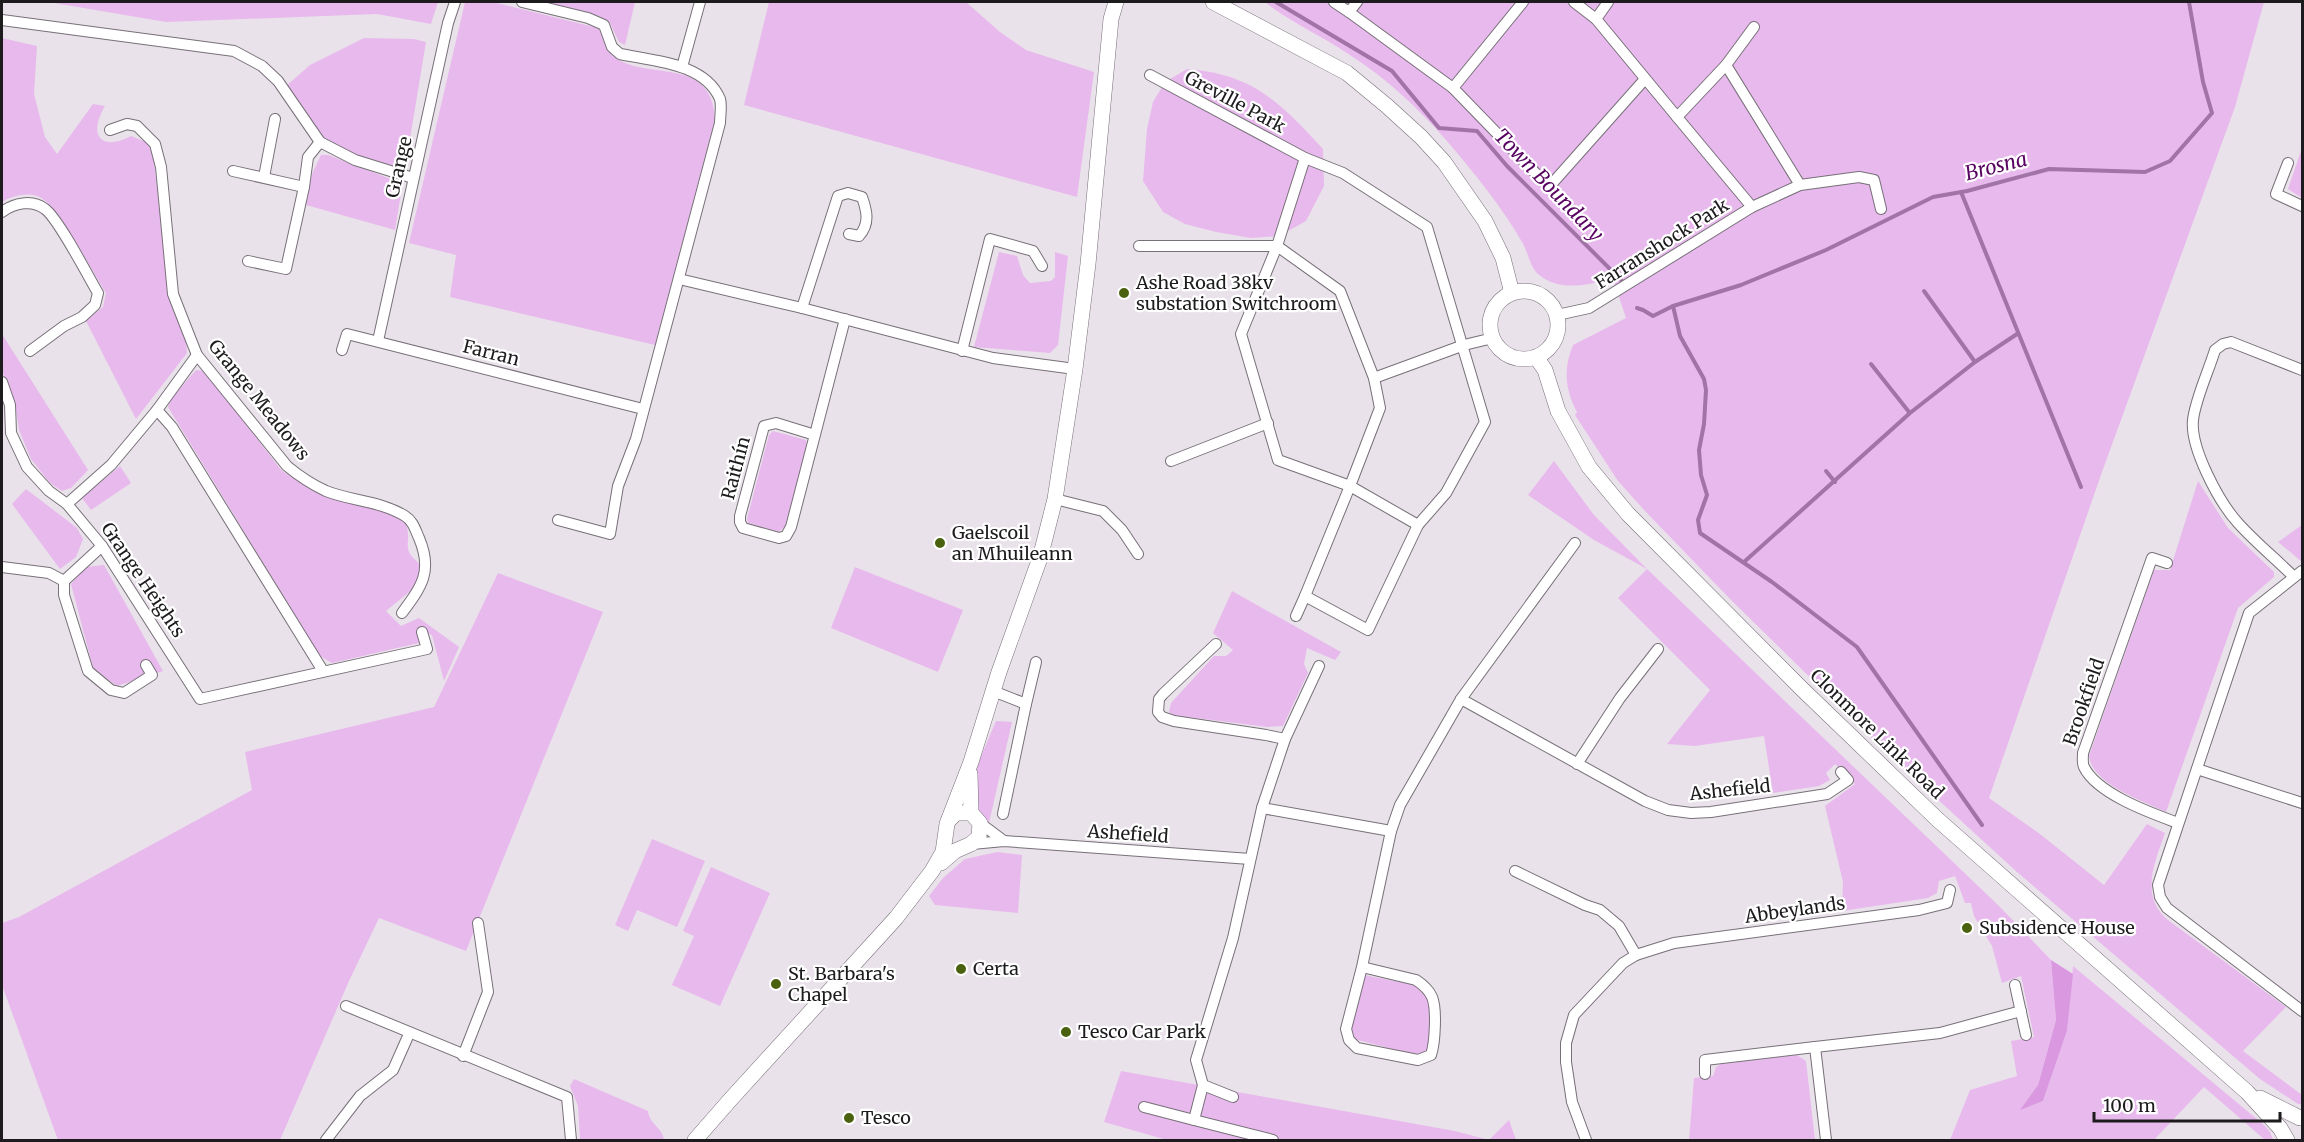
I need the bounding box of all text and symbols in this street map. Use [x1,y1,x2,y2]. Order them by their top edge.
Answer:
street label: Greville Park [1181,65,1290,138]
water label: Town Boundary [1489,123,1609,246]
street label: Grange [380,134,417,200]
water label: Brosna [1962,146,2030,185]
street label: Farranshock Park [1591,193,1733,294]
place label: Ashe Road 38kv substation Switchroom [1135,271,1337,315]
marker: Ashe Road 38kv substation Switchroom [1117,286,1131,300]
street label: Farran [460,334,522,371]
street label: Grange Meadows [204,335,315,465]
street label: Raithín [716,434,755,502]
street label: Grange Heights [96,518,190,642]
place label: Gaelscoil an Mhuileann [952,521,1073,565]
marker: Gaelscoil an Mhuileann [933,536,947,550]
street label: Brookfield [2058,655,2109,749]
street label: Clonmore Link Road [1806,664,1949,804]
street label: Ashefield [1687,774,1772,805]
street label: Ashefield [1086,819,1169,848]
street label: Abbeylands [1742,891,1847,928]
place label: Subsidence House [1979,916,2135,939]
marker: Subsidence House [1960,921,1974,935]
place label: Certa [973,957,1019,980]
place label: St. Barbara's Chapel [788,962,895,1006]
marker: Certa [954,962,968,976]
marker: St. Barbara's Chapel [769,977,783,991]
place label: Tesco Car Park [1078,1020,1207,1043]
marker: Tesco Car Park [1059,1025,1073,1039]
scale bar [2094,1085,2280,1123]
text: 100 m [2103,1094,2156,1117]
place label: Tesco [861,1106,911,1129]
marker: Tesco [842,1111,856,1125]

